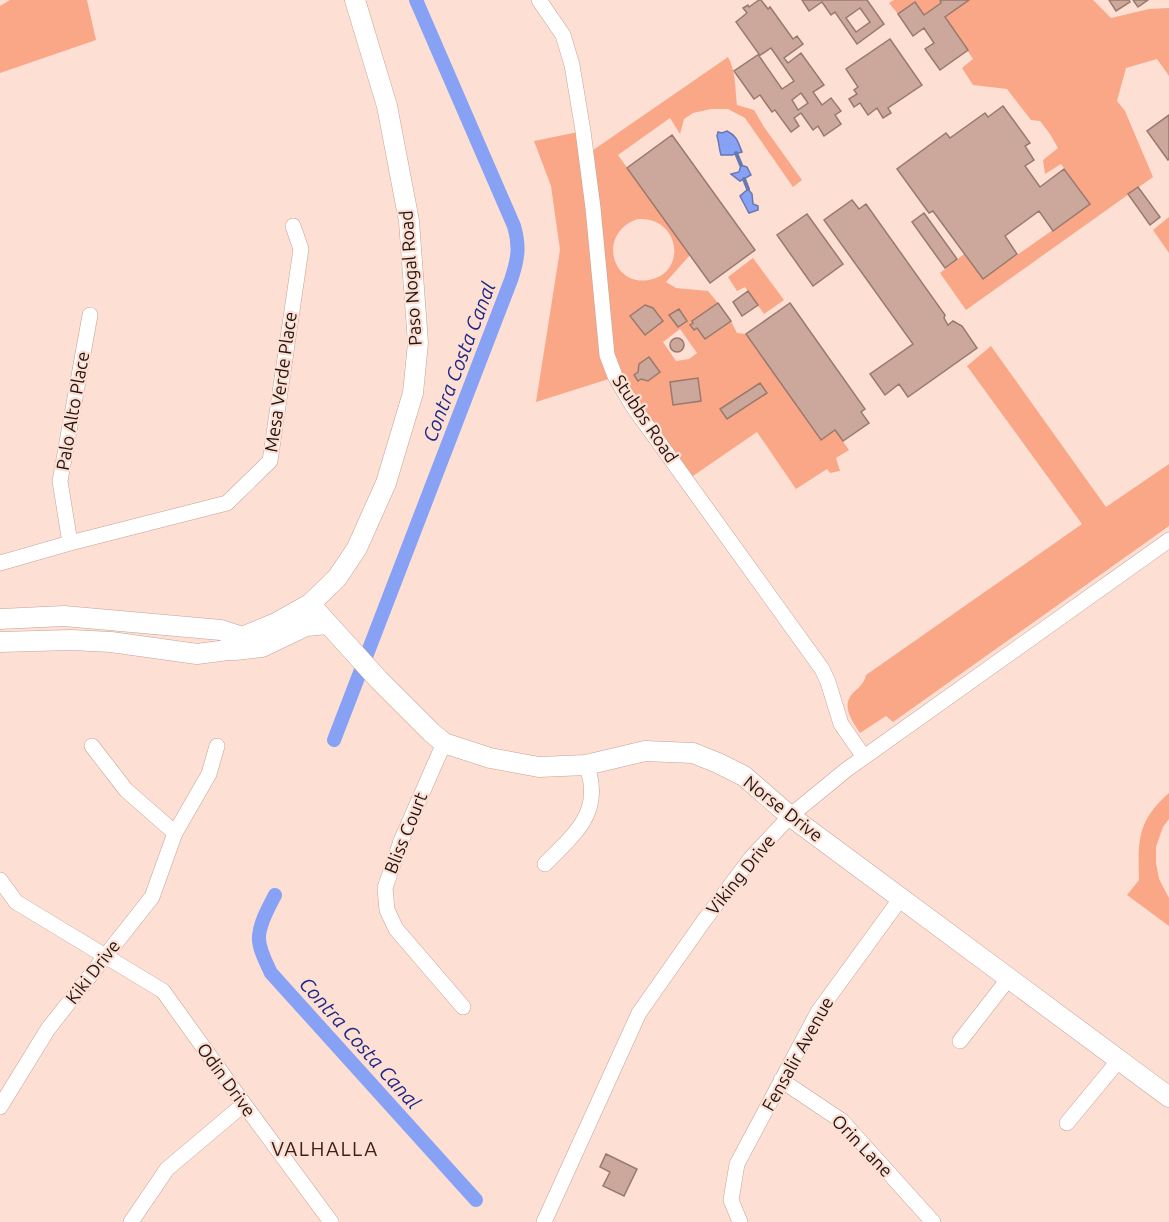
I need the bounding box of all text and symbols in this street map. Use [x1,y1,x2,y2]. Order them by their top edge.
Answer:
street label: Paso Nogal Road [395,210,425,346]
water label: Contra Costa Canal [417,278,500,445]
street label: Mesa Verde Place [260,310,300,454]
street label: Palo Alto Place [52,350,92,472]
street label: Stubbs Road [609,371,682,466]
street label: Norse Drive [740,771,827,845]
street label: Bliss Court [380,789,430,876]
street label: Viking Drive [702,830,779,918]
street label: Kiki Drive [61,935,123,1007]
water label: Contra Costa Canal [295,972,426,1114]
street label: Fensalir Avenue [757,993,837,1114]
street label: Odin Drive [193,1039,260,1120]
street label: Orin Lane [828,1110,897,1180]
district label: VALHALLA [271,1137,379,1160]

